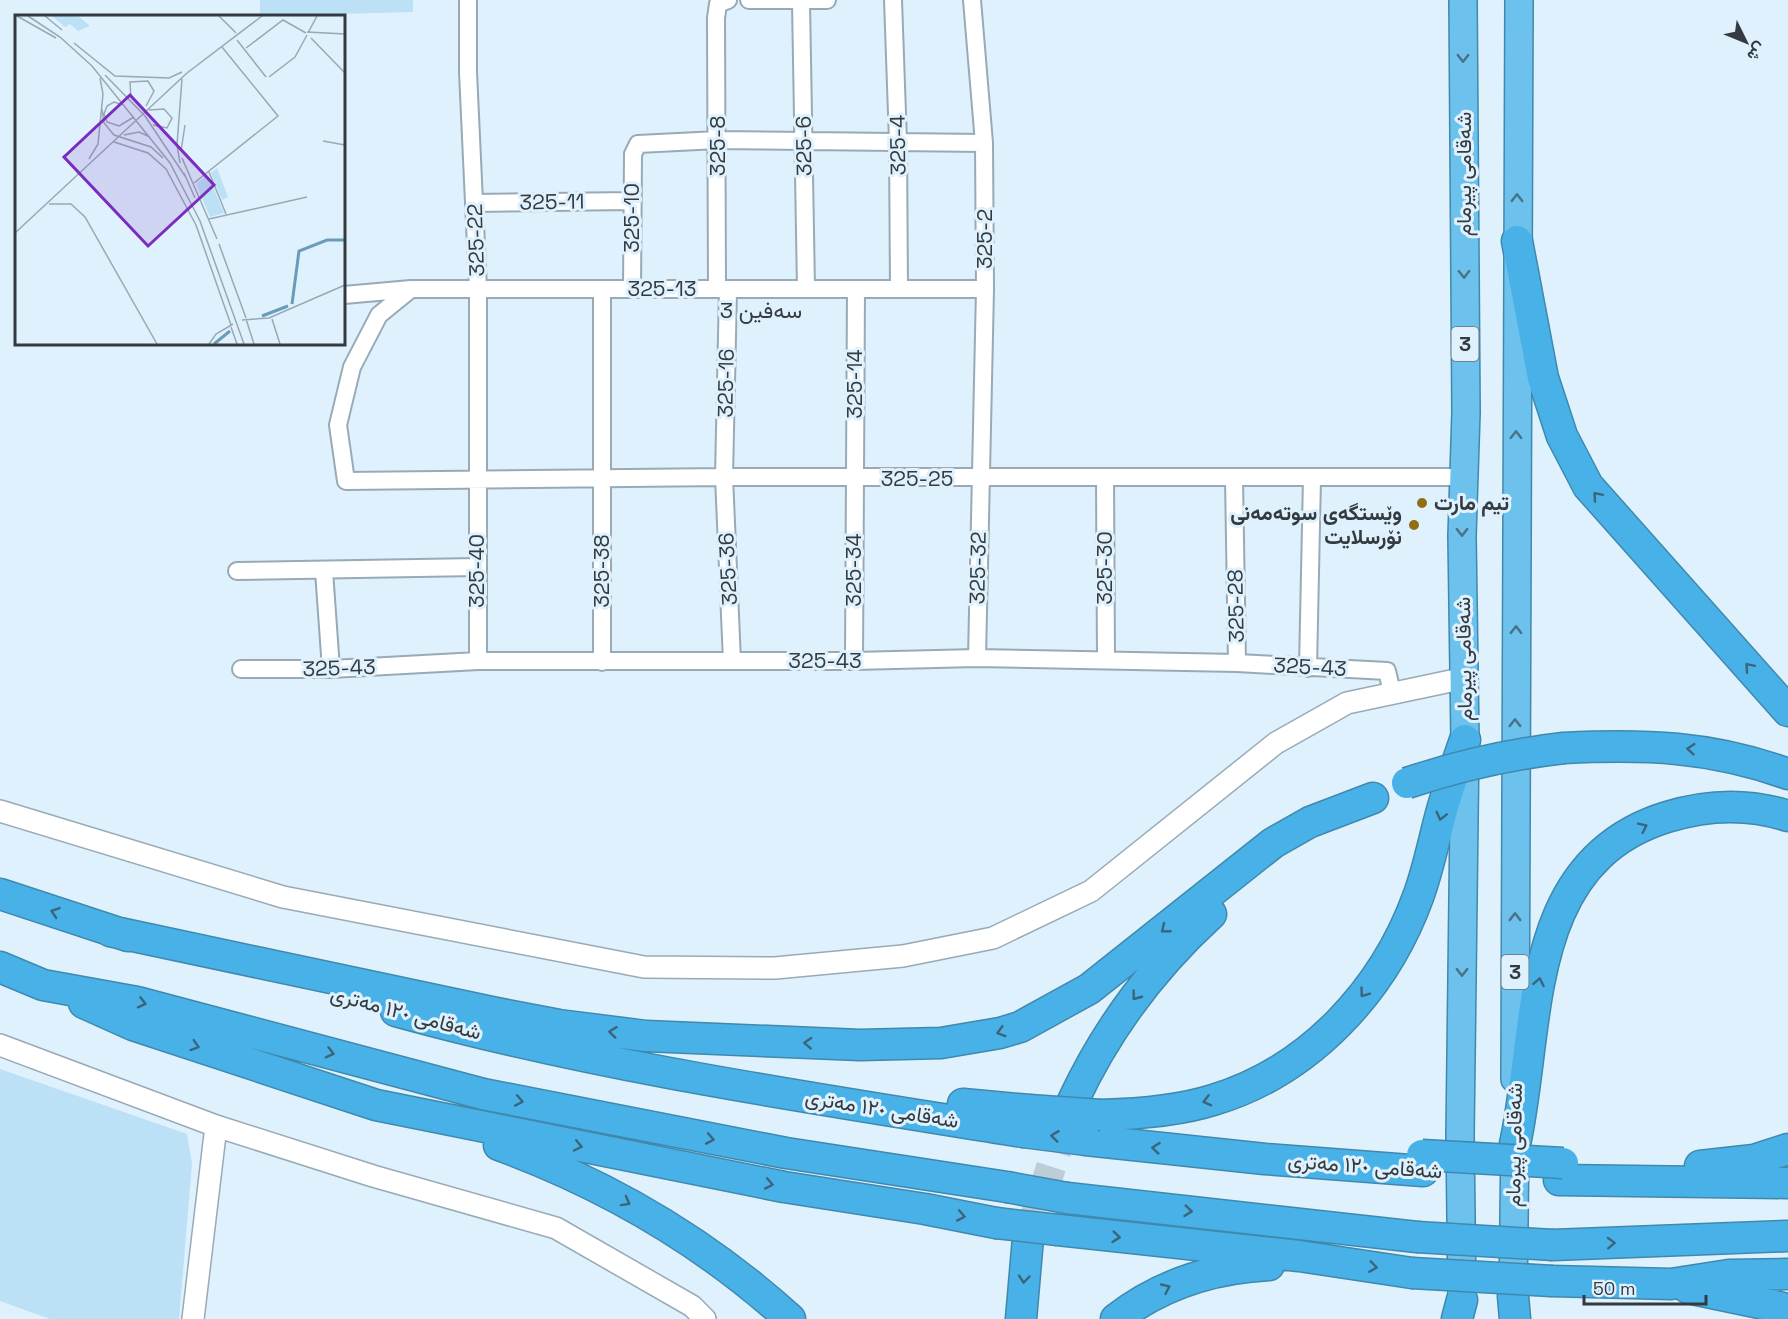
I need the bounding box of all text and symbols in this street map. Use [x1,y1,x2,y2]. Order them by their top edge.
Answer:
north arrow [1716,12,1776,72]
inset map [15,15,345,345]
text: ش [1742,38,1771,66]
one-way arrow [1457,54,1469,63]
street label: شەقامی پیرمام [1450,112,1478,236]
street label: 325-4 [883,114,912,176]
street label: 325-8 [704,116,731,176]
street label: 325-6 [789,116,818,176]
street label: 325-10 [618,183,645,253]
street label: 325-11 [519,187,585,216]
one-way arrow [1511,193,1523,202]
street label: 325-22 [461,203,490,277]
street label: 325-2 [971,209,998,269]
one-way arrow [1458,270,1471,279]
street label: 325-13 [628,275,696,302]
district label: سەفین 3 [720,296,802,324]
road number: 3 [1452,327,1478,361]
street label: 325-16 [711,348,740,418]
street label: 325-14 [841,349,868,419]
one-way arrow [1509,430,1522,439]
street label: 325-25 [881,465,953,492]
place label: تيم مارت [1434,489,1509,517]
one-way arrow [1593,492,1604,503]
marker: تيم مارت [1415,496,1429,510]
place label: وێستگەی سوتەمەنی نۆرسلایت [1230,499,1402,550]
marker: وێستگەی سوتەمەنی نۆرسلایت [1407,518,1421,532]
one-way arrow [1456,528,1468,537]
street label: 325-32 [963,531,992,605]
street label: 325-30 [1091,531,1118,605]
street label: 325-36 [712,532,743,606]
street label: 325-34 [840,533,867,607]
street label: 325-40 [463,534,490,608]
street label: 325-38 [588,534,615,608]
street label: 325-28 [1221,569,1250,643]
street label: شەقامی پیرمام [1449,597,1479,721]
one-way arrow [1510,625,1522,634]
street label: 325-43 [788,647,862,674]
street label: 325-43 [1273,651,1347,682]
street label: 325-43 [302,653,376,682]
one-way arrow [1746,663,1757,674]
one-way arrow [1509,718,1521,727]
one-way arrow [1687,743,1696,756]
one-way arrow [1435,811,1448,821]
one-way arrow [1637,823,1648,835]
one-way arrow [50,907,61,920]
one-way arrow [1509,913,1521,922]
one-way arrow [1161,922,1172,933]
road number: 3 [1502,955,1528,989]
one-way arrow [1456,967,1468,976]
one-way arrow [1532,977,1545,987]
street label: شەقامی ١٢٠ مەتری [328,979,484,1046]
one-way arrow [1360,987,1371,998]
one-way arrow [1133,989,1144,1000]
one-way arrow [137,996,147,1009]
one-way arrow [997,1025,1007,1038]
one-way arrow [608,1027,618,1039]
one-way arrow [803,1036,812,1049]
one-way arrow [189,1038,200,1051]
one-way arrow [325,1046,335,1059]
street label: شەقامی ١٢٠ مەتری [803,1083,961,1134]
street label: شەقامی پیرمام [1499,1083,1529,1207]
one-way arrow [514,1094,524,1107]
one-way arrow [1202,1094,1212,1107]
one-way arrow [1050,1131,1059,1143]
one-way arrow [705,1132,715,1145]
one-way arrow [572,1139,582,1152]
one-way arrow [1151,1142,1161,1155]
street label: شەقامی ١٢٠ مەتری [1287,1147,1443,1184]
one-way arrow [763,1177,773,1190]
one-way arrow [620,1195,630,1206]
one-way arrow [1184,1204,1193,1217]
one-way arrow [956,1209,966,1222]
one-way arrow [1112,1230,1121,1242]
one-way arrow [1607,1236,1616,1249]
one-way arrow [1368,1260,1377,1272]
scale bar [1584,1268,1706,1306]
one-way arrow [1018,1274,1031,1283]
text: 50 m [1593,1277,1635,1300]
one-way arrow [1159,1284,1170,1296]

